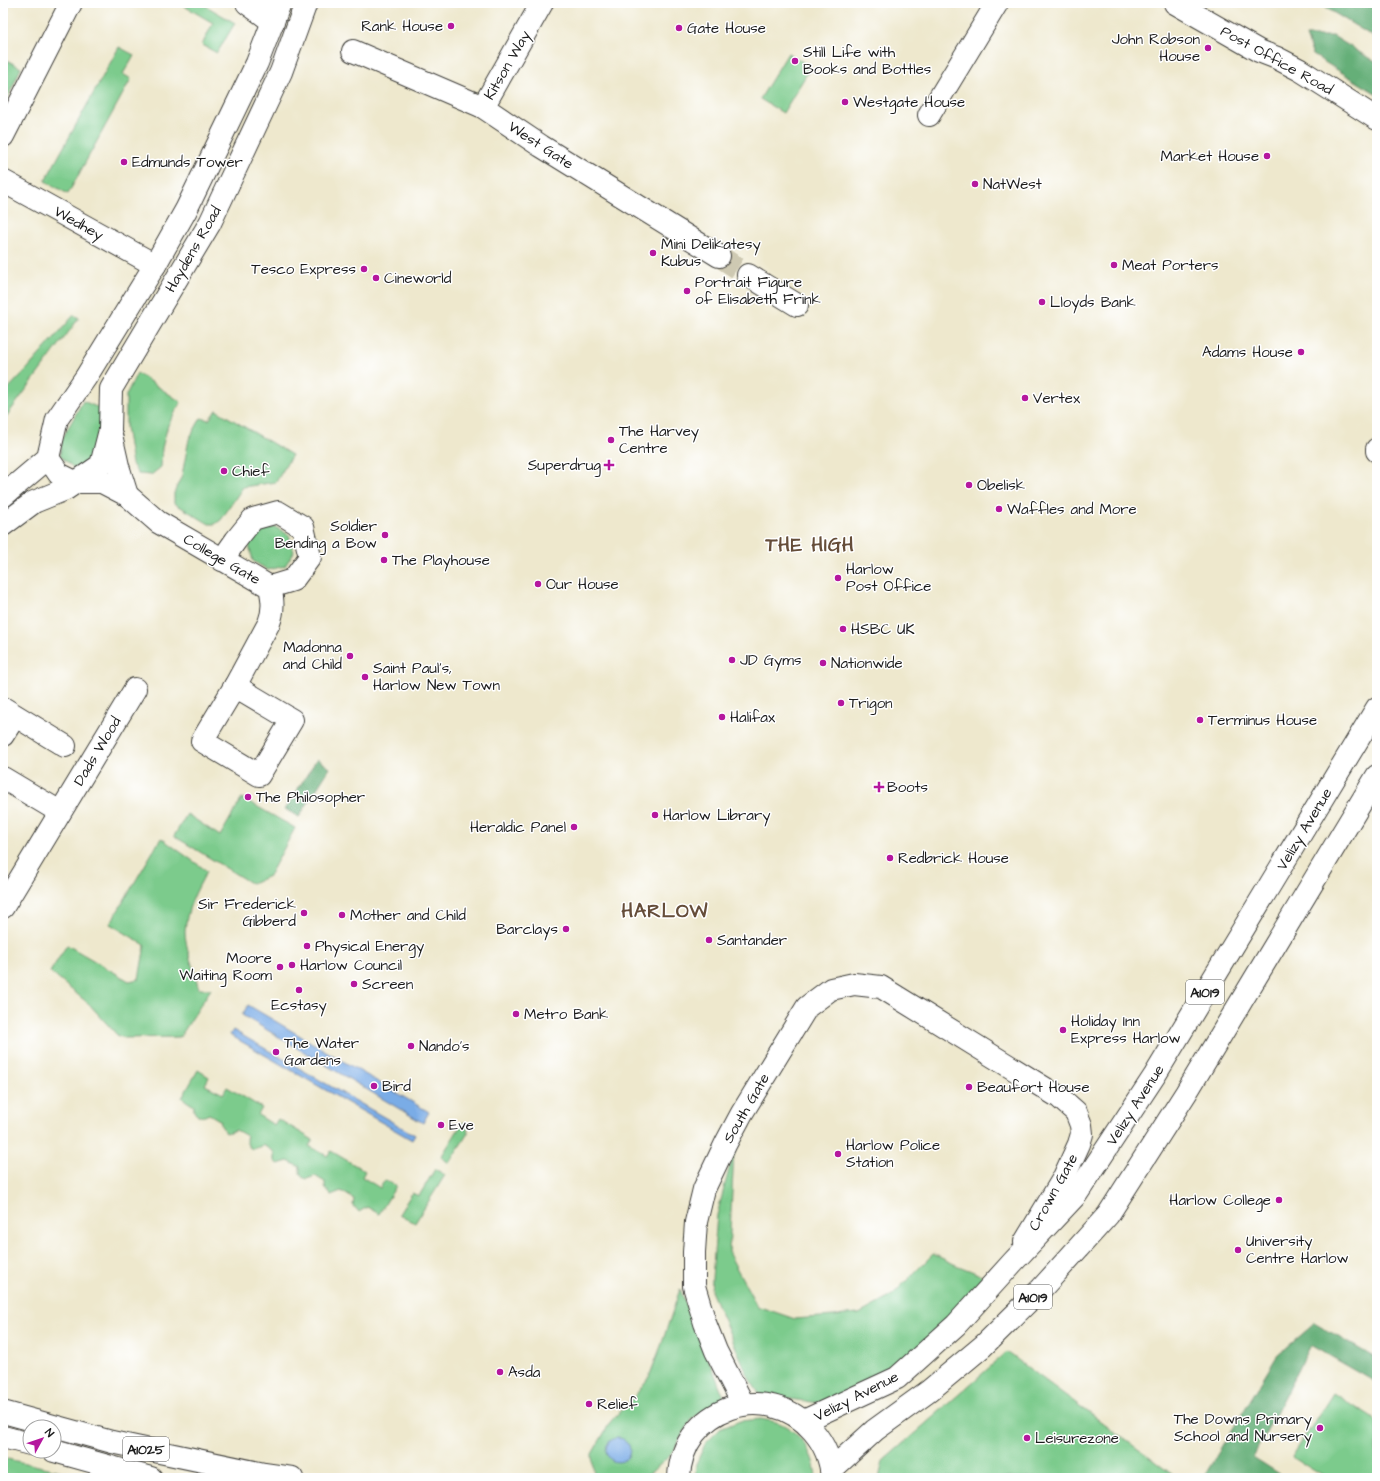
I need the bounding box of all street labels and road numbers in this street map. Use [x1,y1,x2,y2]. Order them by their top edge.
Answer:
street label: Post Office Road [1217,21,1337,100]
street label: Kitson Way [479,27,537,104]
street label: West Gate [504,116,577,174]
street label: Wedhey [50,201,107,247]
street label: Haydens Road [160,202,228,297]
street label: College Gate [179,529,264,591]
street label: Dads Wood [69,712,126,790]
street label: Velizy Avenue [1272,784,1338,875]
road number: A1019 [1186,980,1224,1004]
street label: Velizy Avenue [1101,1061,1170,1150]
street label: South Gate [718,1069,775,1147]
street label: Crown Gate [1024,1150,1083,1235]
road number: A1019 [1014,1285,1052,1309]
street label: Velizy Avenue [810,1366,903,1428]
road number: A1025 [123,1437,169,1461]

